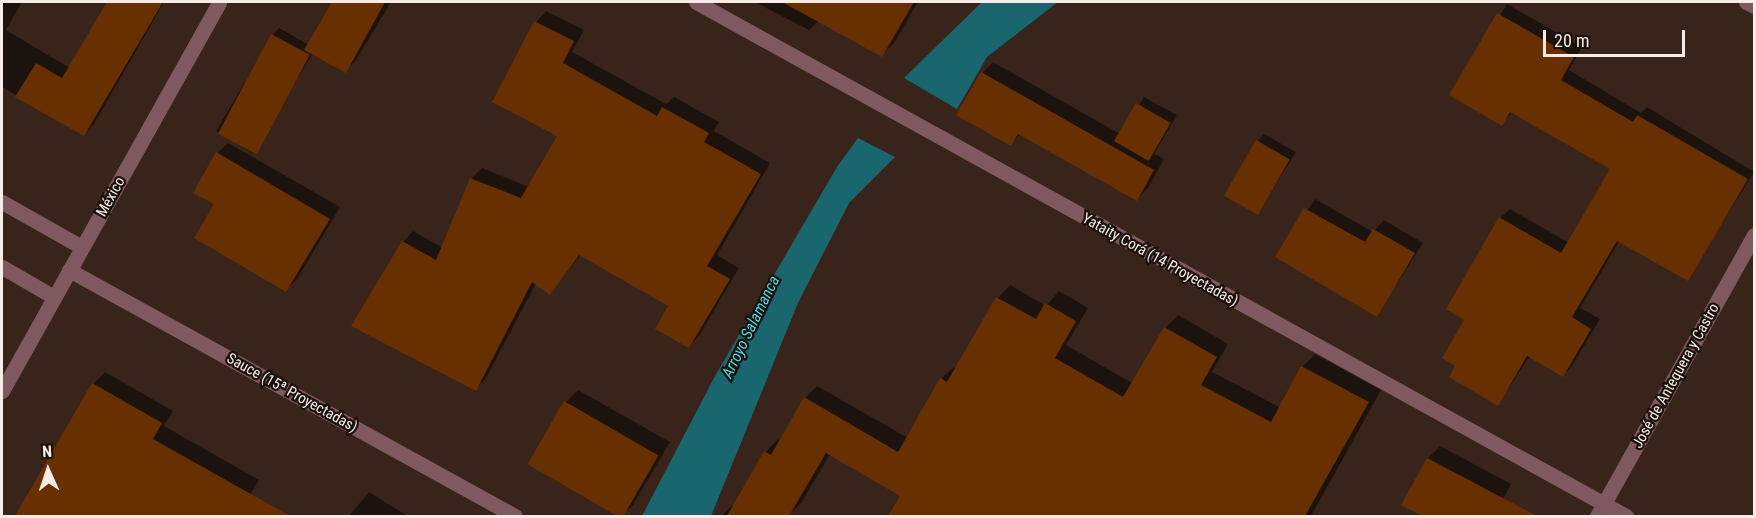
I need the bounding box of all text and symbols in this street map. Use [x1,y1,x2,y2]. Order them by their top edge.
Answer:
scale bar [1546,18,1688,56]
text: 20 m [1554,30,1589,51]
street label: México [93,174,129,220]
street label: Yataity Corá (14 Proyectadas) [1079,210,1241,310]
water label: Arroyo Salamanca [718,273,784,381]
street label: José de Antequera y Castro [1629,300,1723,452]
street label: Sauce (15ª Proyectadas) [223,350,361,436]
north arrow [18,440,78,500]
text: N [42,442,52,461]

